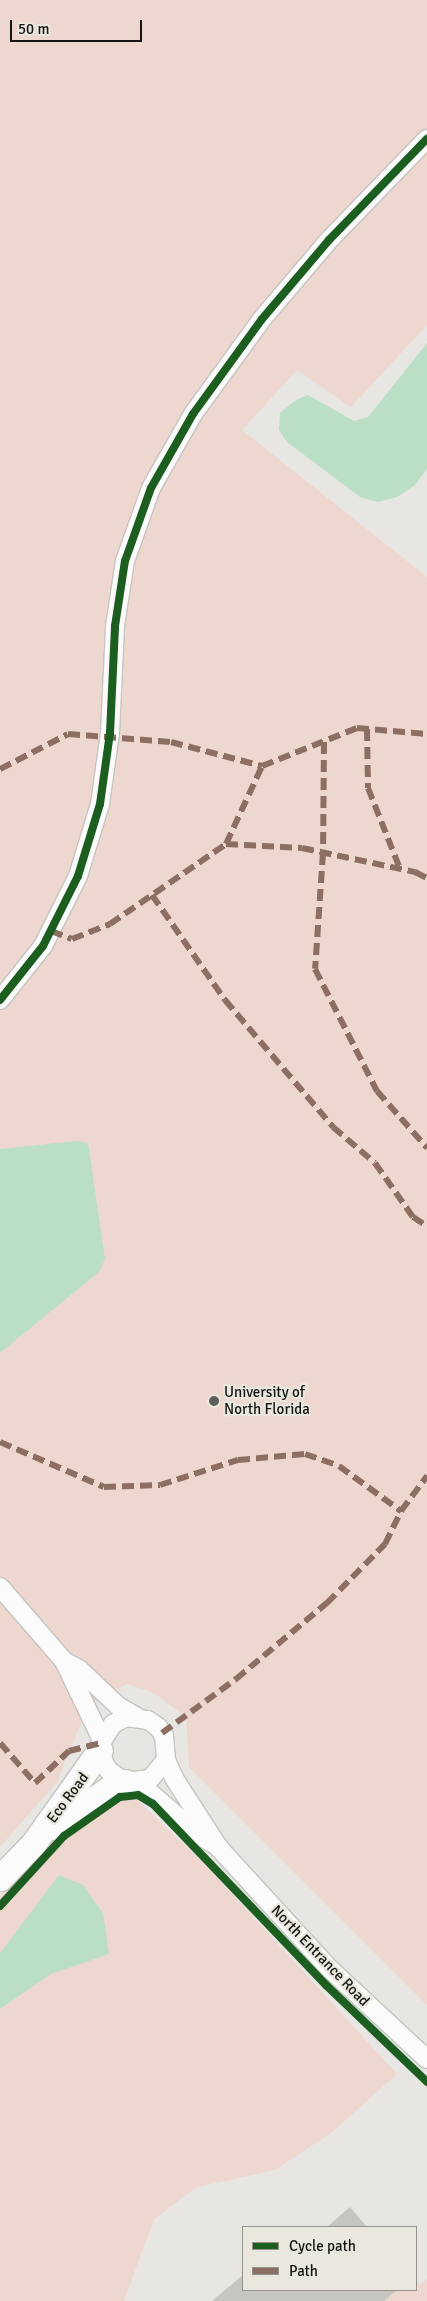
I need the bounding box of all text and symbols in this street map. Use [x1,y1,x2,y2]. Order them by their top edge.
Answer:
scale bar [12,10,145,42]
text: 50 m [18,20,49,38]
place label: University of North Florida [224,1383,310,1418]
marker: University of North Florida [208,1395,220,1407]
street label: Eco Road [43,1769,93,1827]
street label: North Entrance Road [267,1902,373,2010]
legend [242,2226,417,2291]
text: Cycle path [289,2237,356,2255]
text: Path [289,2262,318,2280]

